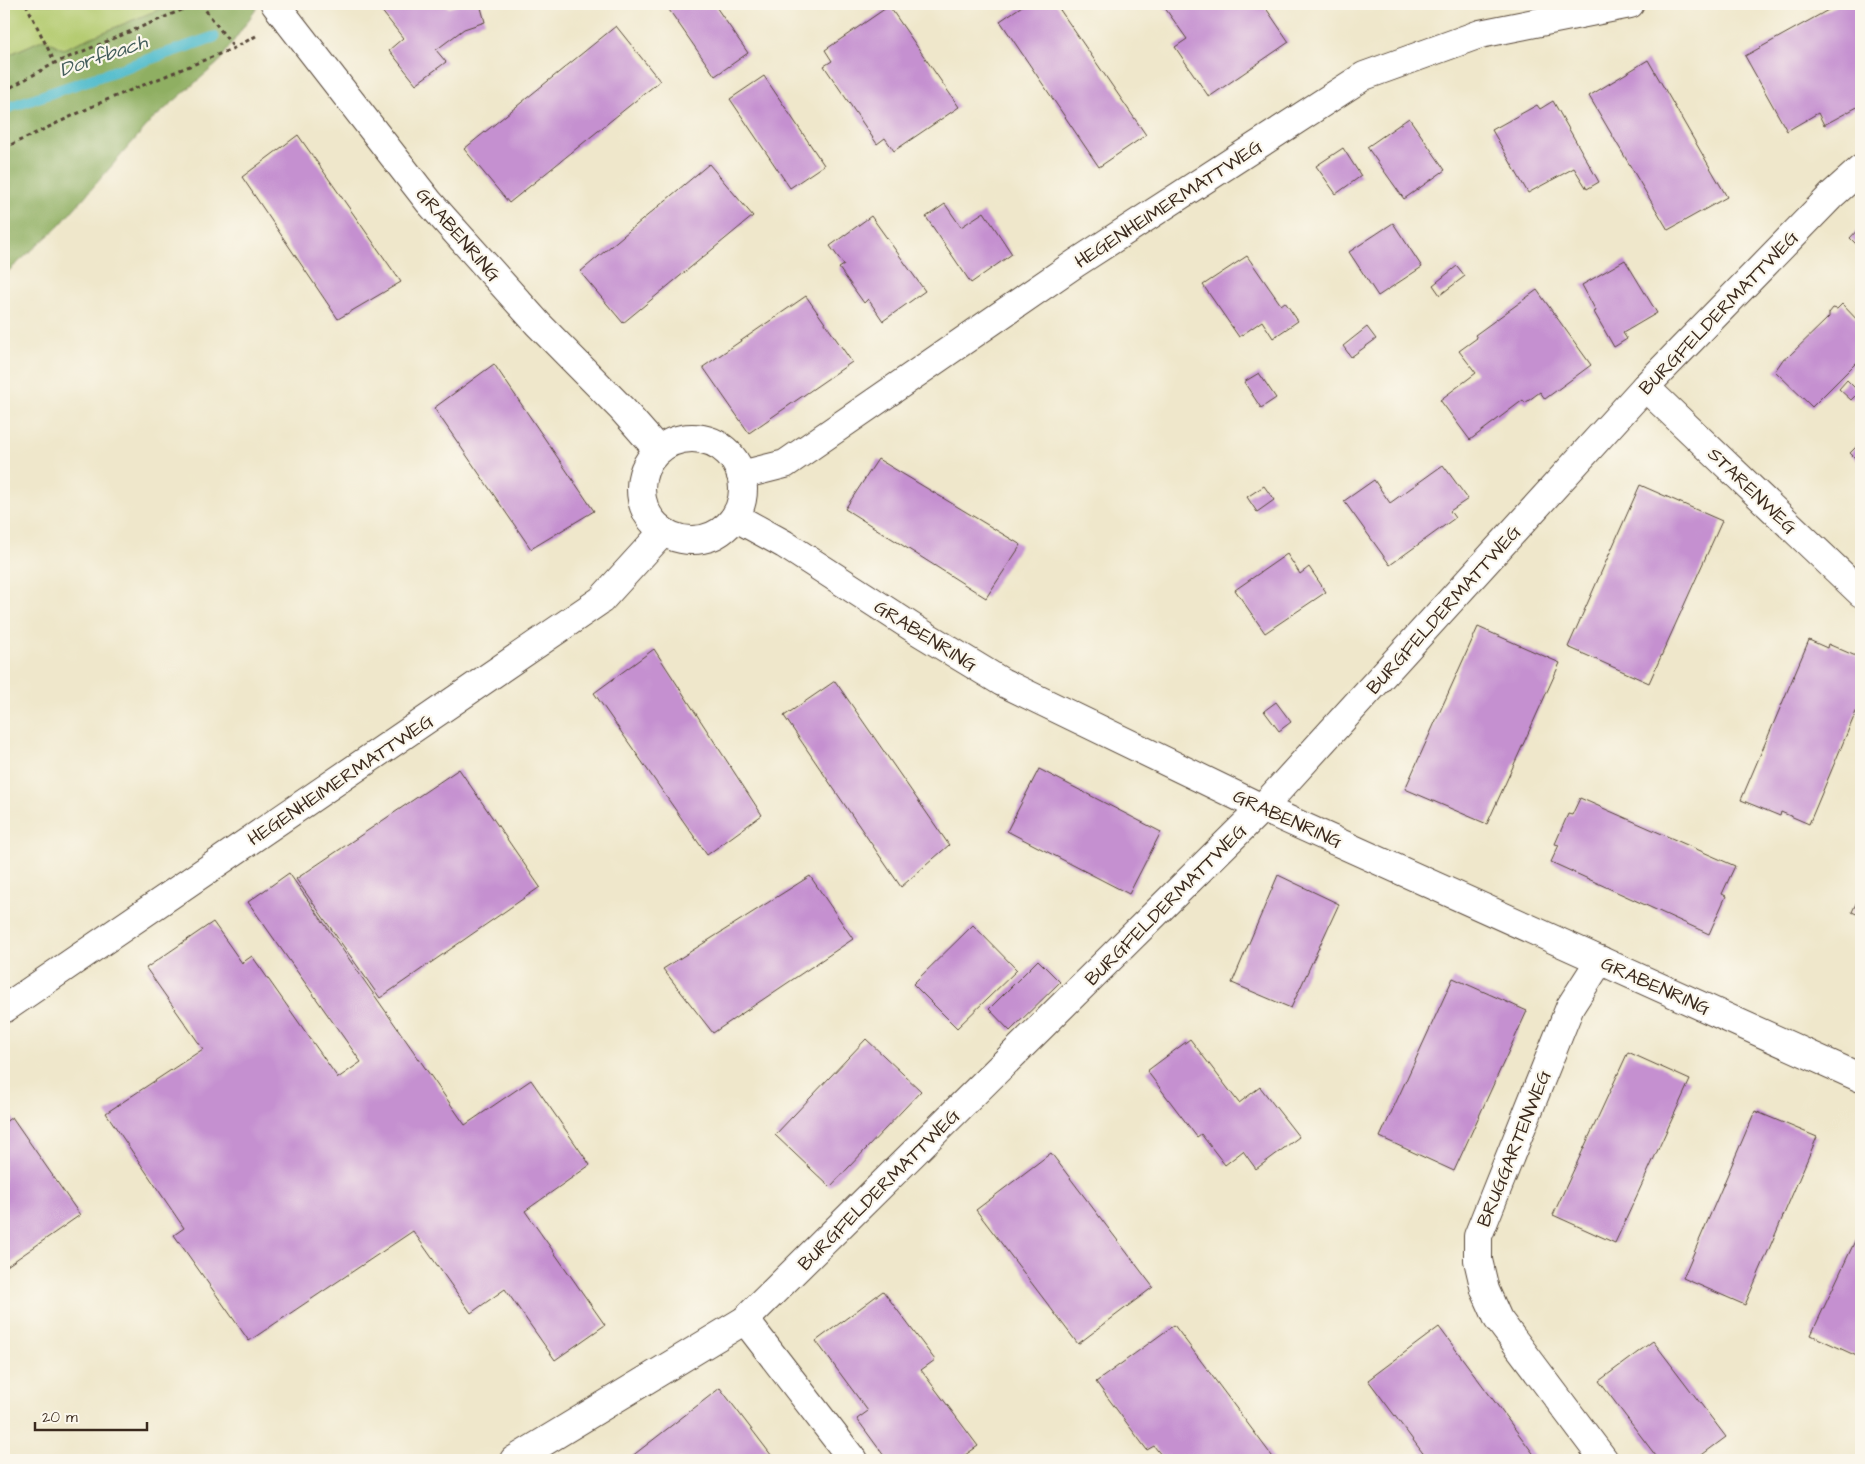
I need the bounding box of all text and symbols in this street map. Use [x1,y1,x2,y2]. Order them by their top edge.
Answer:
water label: Dorfbach [56,28,152,84]
street label: HEGENHEIMERMATTWEG [1070,133,1268,275]
street label: GRABENRING [409,182,506,288]
street label: BURGFELDERMATTWEG [1633,225,1805,401]
street label: STARENWEG [1701,441,1803,541]
street label: BURGFELDERMATTWEG [1361,519,1528,701]
street label: GRABENRING [868,594,982,679]
street label: HEGENHEIMERMATTWEG [242,708,439,853]
street label: GRABENRING [1228,783,1346,856]
street label: BURGFELDERMATTWEG [1079,818,1253,992]
street label: GRABENRING [1596,950,1714,1023]
street label: BRUGGARTENWEG [1471,1066,1558,1231]
street label: BURGFELDERMATTWEG [792,1103,966,1277]
scale bar [35,1399,148,1431]
text: 20 m [42,1407,78,1428]

